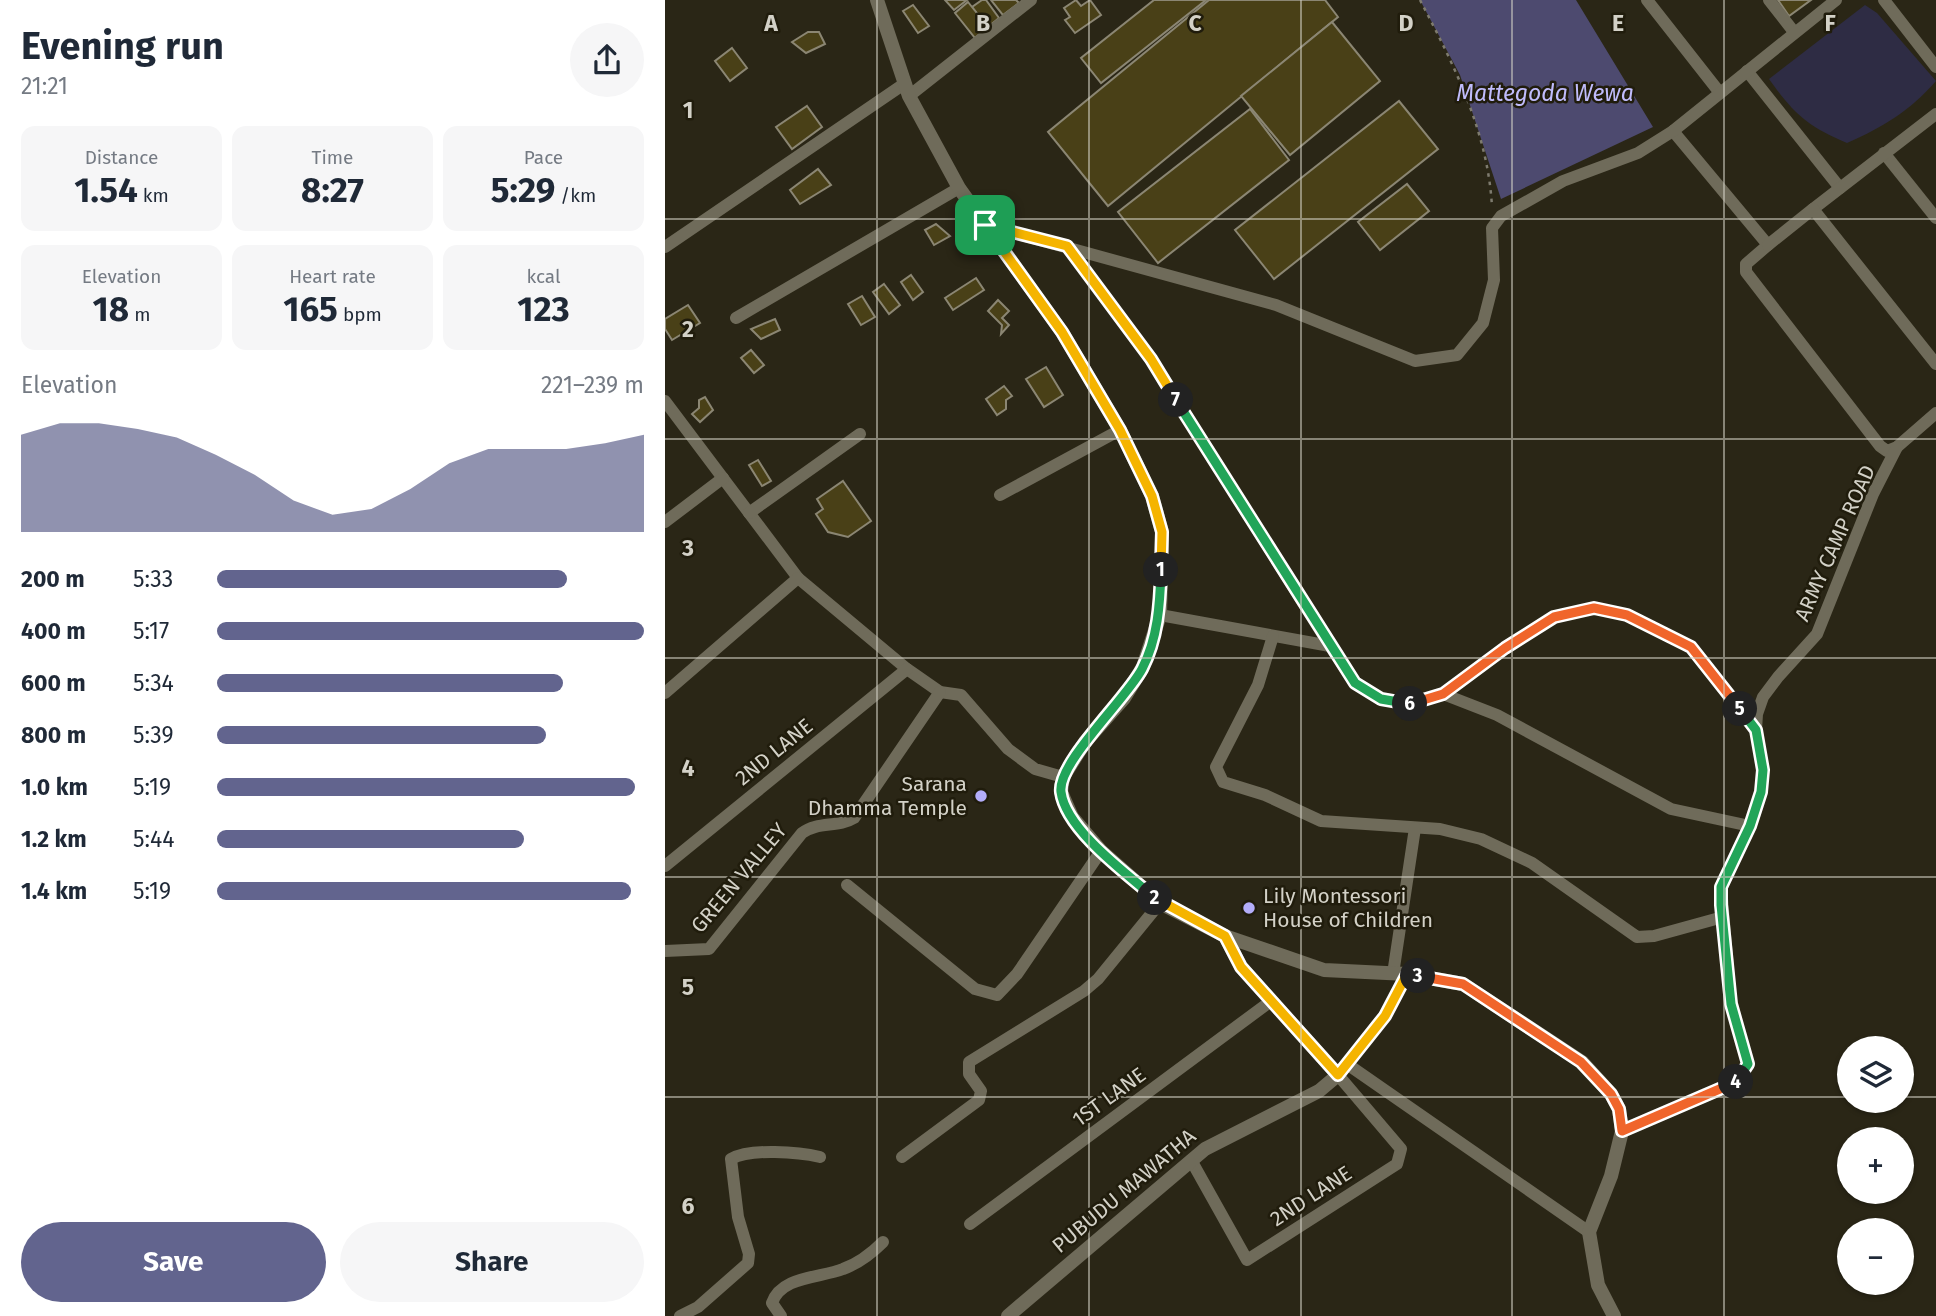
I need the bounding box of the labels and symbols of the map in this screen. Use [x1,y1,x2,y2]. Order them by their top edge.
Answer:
text: A [763,9,778,37]
text: B [976,9,990,37]
text: C [1188,9,1202,37]
text: D [1399,9,1414,37]
text: E [1612,9,1624,37]
text: F [1824,9,1836,37]
water label: Mattegoda Wewa [1456,79,1634,107]
text: 1 [683,96,693,124]
pin [955,195,1015,255]
text: 2 [682,315,694,343]
pin: 7 [1159,382,1193,418]
street label: ARMY CAMP ROAD [1789,461,1881,625]
text: 3 [681,534,694,562]
pin: 1 [1143,552,1179,588]
pin: 6 [1393,686,1427,722]
pin: 5 [1723,692,1757,726]
street label: 2ND LANE [730,713,818,791]
text: 4 [682,754,695,782]
place label: Sarana Dhamma Temple [808,771,967,821]
marker: Sarana Dhamma Temple [973,788,989,804]
street label: GREEN VALLEY [686,817,793,938]
pin: 2 [1137,880,1173,916]
place label: Lily Montessori House of Children [1263,883,1433,933]
marker: Lily Montessori House of Children [1241,900,1257,916]
pin: 3 [1401,958,1435,993]
text: 5 [682,973,694,1001]
street label: 1ST LANE [1067,1062,1151,1132]
pin: 4 [1719,1064,1753,1100]
street label: PUBUDU MAWATHA [1047,1123,1201,1259]
street label: 2ND LANE [1265,1160,1357,1232]
text: 6 [682,1192,695,1220]

